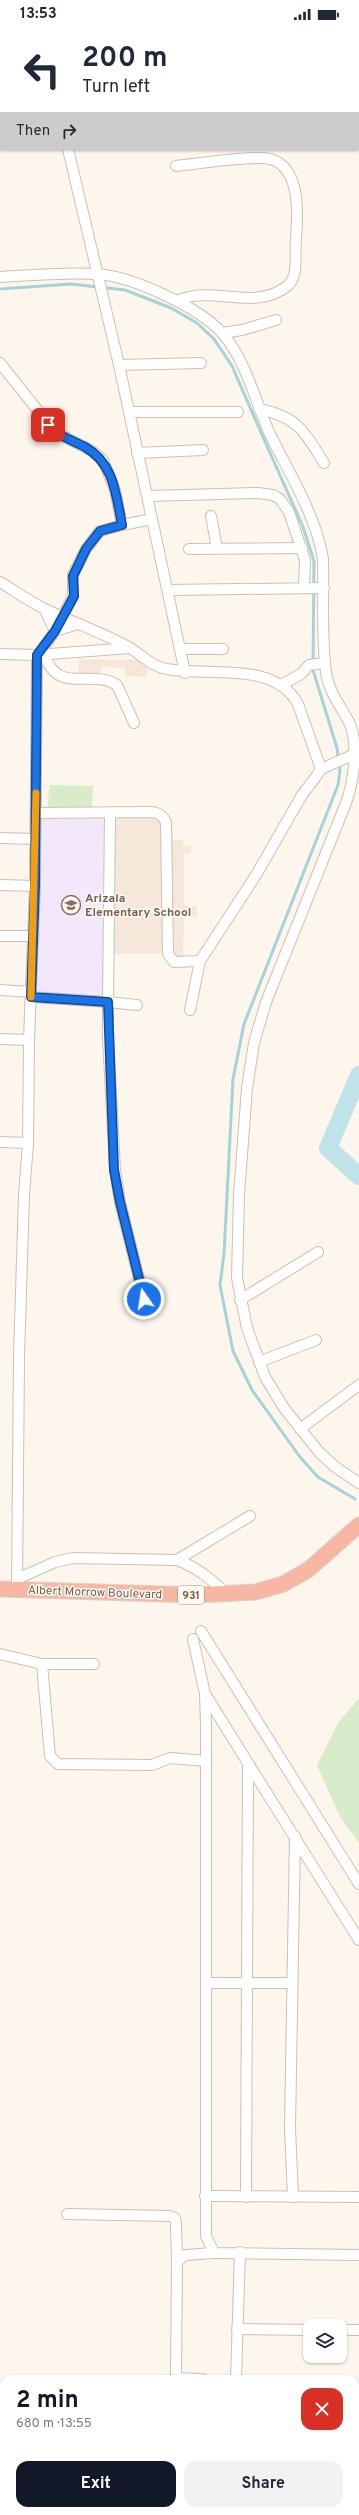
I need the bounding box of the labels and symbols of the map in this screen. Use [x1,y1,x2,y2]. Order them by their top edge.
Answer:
pin [31,408,65,442]
place label: Arizala Elementary School [85,891,191,921]
school or university icon: Arizala Elementary School [60,894,82,916]
position arrow [123,1278,165,1320]
street label: Albert Morrow Boulevard [27,1583,162,1603]
road number: 931 [178,1586,204,1604]

